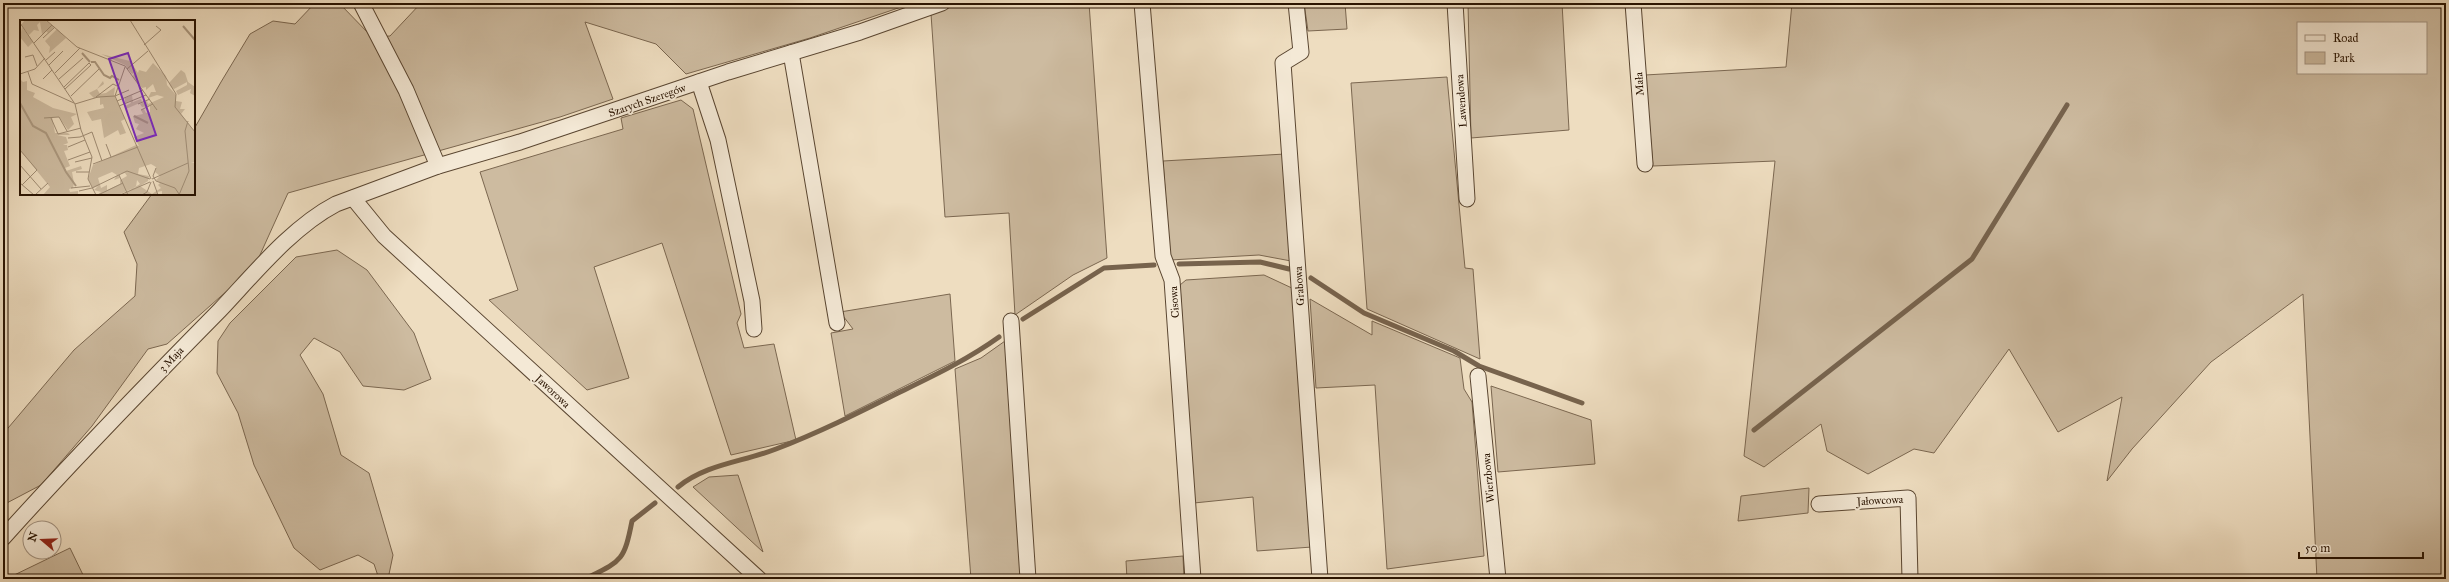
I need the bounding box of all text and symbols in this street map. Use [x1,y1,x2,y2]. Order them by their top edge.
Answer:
inset map [20,20,195,195]
legend [2297,22,2427,74]
text: Road [2333,31,2359,45]
text: Park [2333,51,2355,65]
street label: Mała [1632,71,1647,96]
street label: Lawendowa [1453,74,1470,128]
street label: Szarych Szeregów [607,81,688,120]
street label: Grabowa [1292,265,1307,306]
street label: Cisowa [1167,285,1182,318]
street label: 3 Maja [156,344,187,375]
street label: Jaworowa [531,371,573,412]
street label: Wierzbowa [1480,452,1497,503]
street label: Jałowcowa [1855,493,1904,509]
north arrow [22,520,62,560]
text: N [25,530,41,543]
scale bar [2299,534,2423,560]
text: 50 m [2305,541,2330,555]

